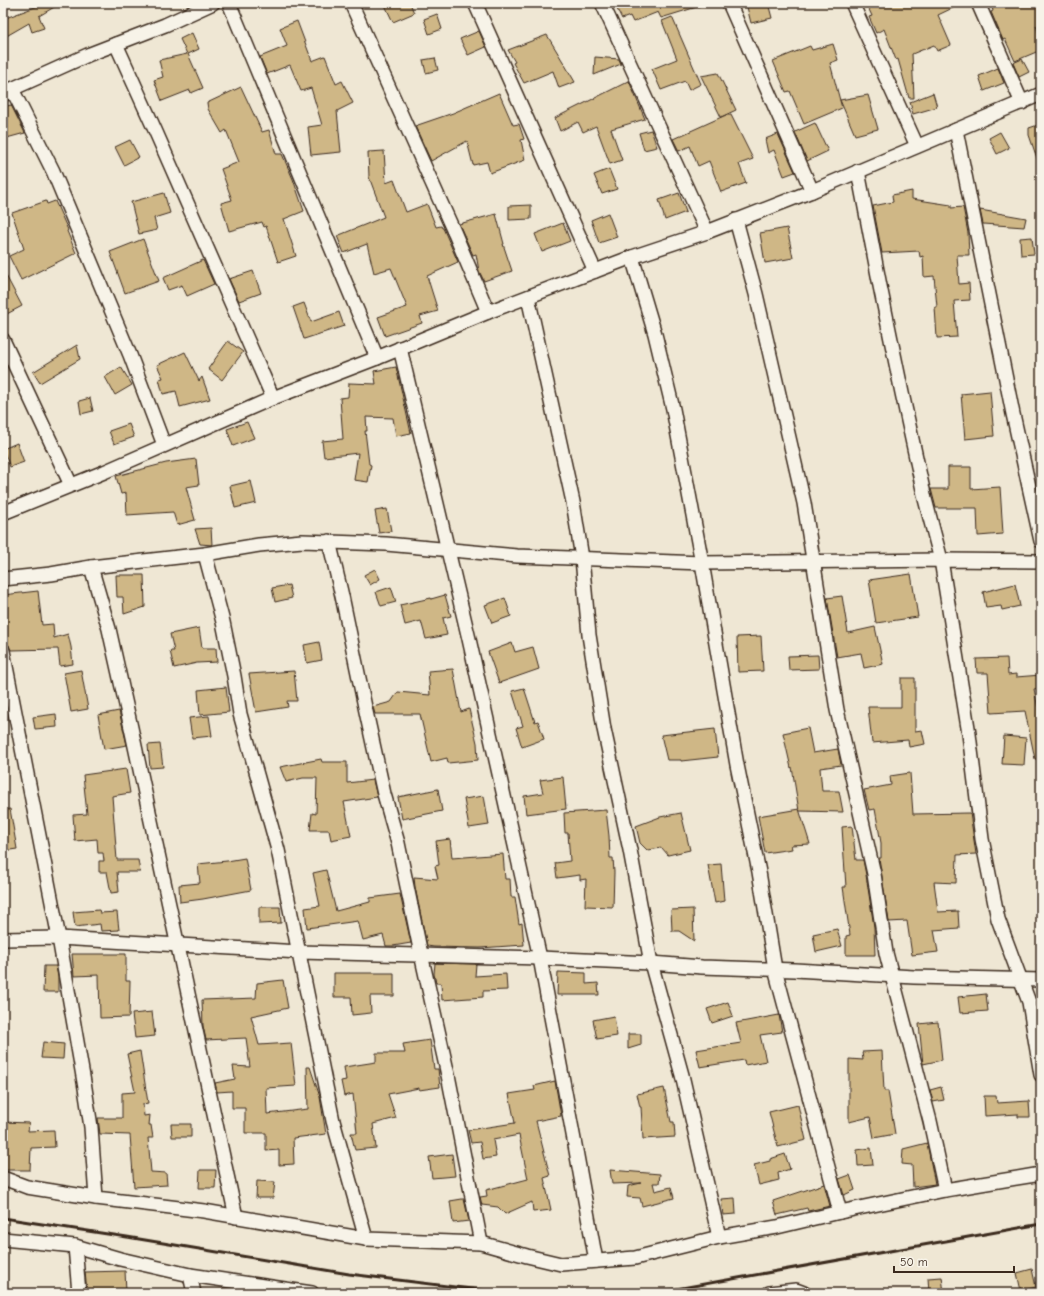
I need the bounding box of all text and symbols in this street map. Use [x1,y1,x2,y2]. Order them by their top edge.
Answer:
scale bar [894,1248,1014,1274]
text: 50 m [900,1255,928,1269]

